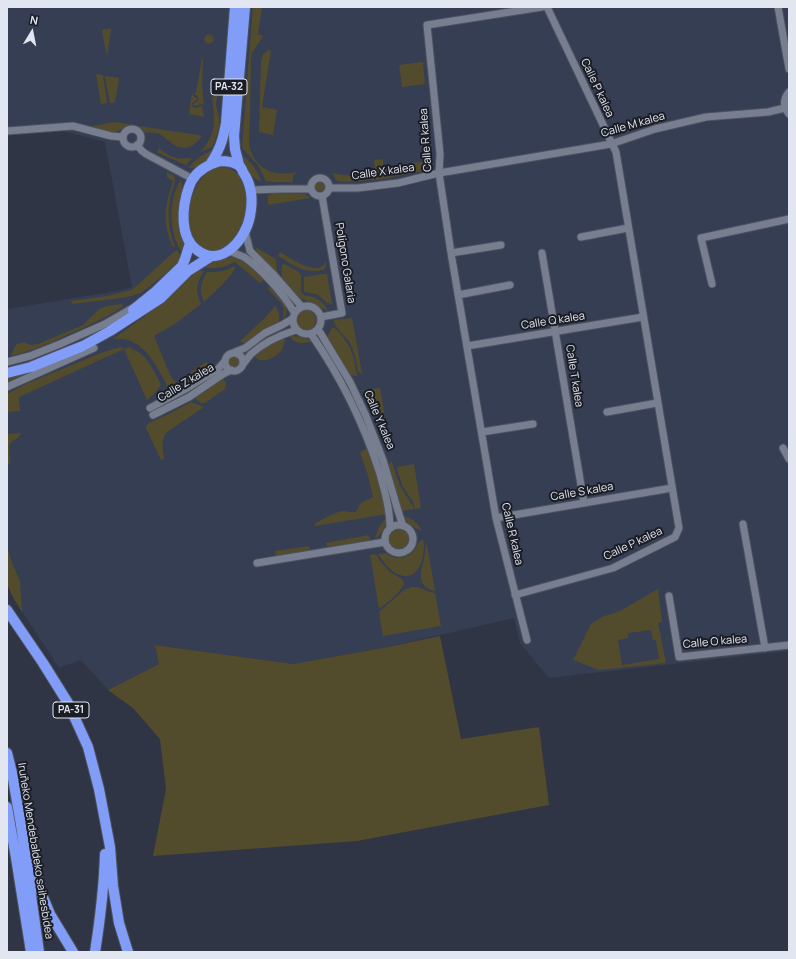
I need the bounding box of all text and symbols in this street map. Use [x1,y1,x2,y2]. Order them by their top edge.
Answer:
north arrow [12,12,52,52]
text: N [29,12,39,28]
street label: Calle P kalea [578,57,616,119]
road number: PA-32 [211,79,247,95]
street label: Calle R kalea [417,108,435,172]
street label: Calle M kalea [600,110,666,140]
street label: Calle X kalea [351,161,415,183]
street label: Polígono Galaria [332,222,358,304]
street label: Calle Q kalea [520,309,586,333]
street label: Calle T kalea [563,344,585,408]
street label: Calle Z kalea [155,361,217,405]
street label: Calle Y kalea [361,389,397,451]
street label: Calle S kalea [550,480,614,504]
street label: Calle R kalea [498,502,526,566]
street label: Calle P kalea [602,525,664,563]
street label: Calle O kalea [682,633,748,651]
road number: PA-31 [53,702,89,718]
street label: Iruñeko Mendebaldeko saihesbidea [15,762,55,940]

